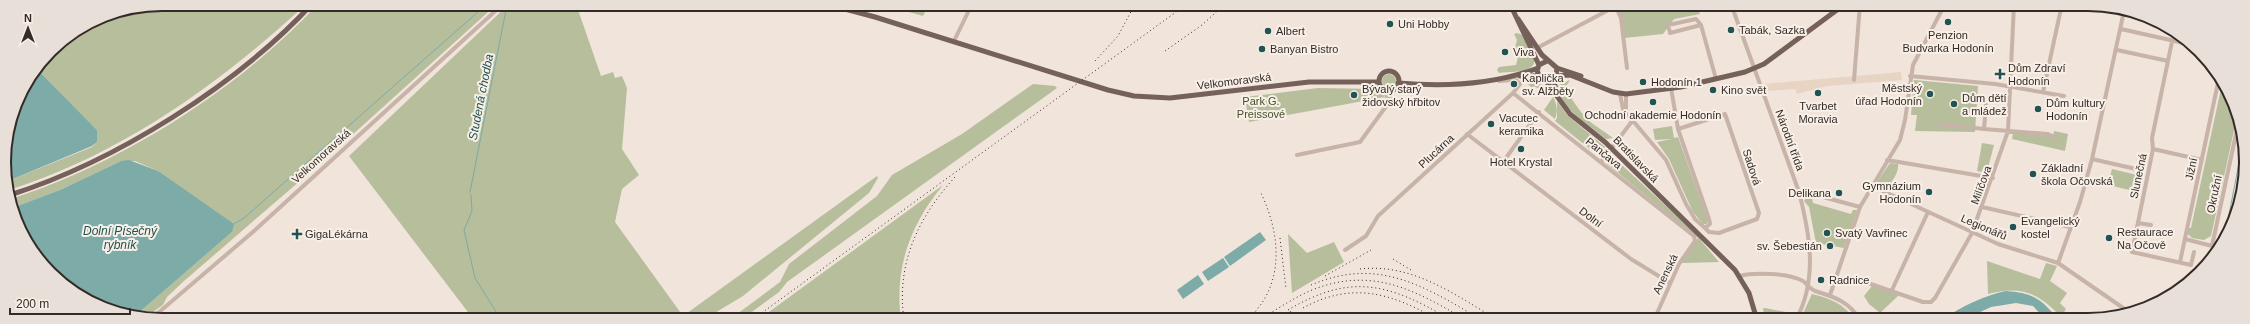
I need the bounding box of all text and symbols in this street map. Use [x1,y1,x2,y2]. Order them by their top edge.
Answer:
north arrow [8,8,48,48]
text: N [24,12,32,24]
marker: Penzion Budvarka Hodonín [1943,17,1953,27]
place label: Uni Hobby [1398,18,1450,30]
marker: Uni Hobby [1385,19,1395,29]
place label: Tabák, Sazka [1739,24,1806,36]
place label: Albert [1276,25,1305,37]
marker: Tabák, Sazka [1726,25,1736,35]
marker: Albert [1263,26,1273,36]
place label: Penzion Budvarka Hodonín [1902,29,1994,54]
place label: Banyan Bistro [1270,43,1338,55]
marker: Banyan Bistro [1257,44,1267,54]
place label: Viva [1513,46,1535,58]
marker: Viva [1500,47,1510,57]
water label: Studená chodba [466,52,496,141]
place label: Dům Zdraví Hodonín [2008,62,2065,87]
marker: Dům Zdraví Hodonín [1995,69,2005,79]
street label: Velkomoravská [1196,70,1273,92]
place label: Kaplička sv. Alžběty [1522,72,1574,97]
place label: Hodonín 1 [1651,76,1702,88]
marker: Hodonín 1 [1638,77,1648,87]
marker: Kaplička sv. Alžběty [1509,79,1519,89]
place label: Městský úřad Hodonín [1855,82,1922,107]
place label: Bývalý starý židovský hřbitov [1362,83,1441,108]
place label: Kino svět [1721,84,1766,96]
marker: Kino svět [1708,85,1718,95]
marker: Tvarbet Moravia [1813,88,1823,98]
marker: Městský úřad Hodonín [1925,89,1935,99]
marker: Bývalý starý židovský hřbitov [1349,90,1359,100]
place label: Dům dětí a mládež [1962,92,2007,117]
park label: Park G. Preissové [1237,95,1285,120]
marker: Ochodní akademie Hodonín [1648,97,1658,107]
place label: Dům kultury Hodonín [2046,97,2105,122]
marker: Dům dětí a mládež [1949,99,1959,109]
place label: Tvarbet Moravia [1798,100,1838,125]
marker: Dům kultury Hodonín [2033,104,2043,114]
street label: Národní třída [1773,108,1807,173]
place label: Ochodní akademie Hodonín [1585,109,1721,121]
place label: Vacutec keramika [1499,112,1545,137]
marker: Vacutec keramika [1486,119,1496,129]
street label: Velkomoravská [289,126,353,185]
street label: Plucárna [1416,131,1457,170]
street label: Bratislavská [1611,134,1662,185]
street label: Pančava [1584,135,1625,172]
marker: Hotel Krystal [1516,144,1526,154]
street label: Sadová [1741,147,1764,187]
street label: Slunečná [2127,151,2149,200]
place label: Hotel Krystal [1490,156,1552,168]
street label: Jižní [2183,157,2199,181]
place label: Základní škola Očovská [2041,162,2113,187]
street label: Milíčova [1968,163,1994,206]
marker: Základní škola Očovská [2028,169,2038,179]
street label: Okružní [2204,174,2224,214]
place label: Gymnázium Hodonín [1862,180,1921,205]
place label: Delikana [1788,187,1832,199]
marker: Gymnázium Hodonín [1924,187,1934,197]
marker: Delikana [1834,188,1844,198]
street label: Dolní [1577,204,1605,230]
street label: Legionářů [1959,212,2009,242]
place label: Evangelický kostel [2021,215,2080,240]
marker: Evangelický kostel [2008,222,2018,232]
water label: Dolní Písečný rybník [83,224,158,252]
place label: Restaurace Na Očově [2117,226,2173,251]
place label: Svatý Vavřinec [1835,227,1908,239]
place label: GigaLékárna [305,228,369,240]
marker: Svatý Vavřinec [1822,228,1832,238]
marker: GigaLékárna [292,229,302,239]
marker: Restaurace Na Očově [2104,233,2114,243]
place label: sv. Šebestián [1757,240,1822,252]
marker: sv. Šebestián [1825,241,1835,251]
street label: Anenská [1650,251,1680,296]
place label: Radnice [1829,274,1869,286]
marker: Radnice [1816,275,1826,285]
scale bar [10,290,130,316]
text: 200 m [16,297,49,311]

